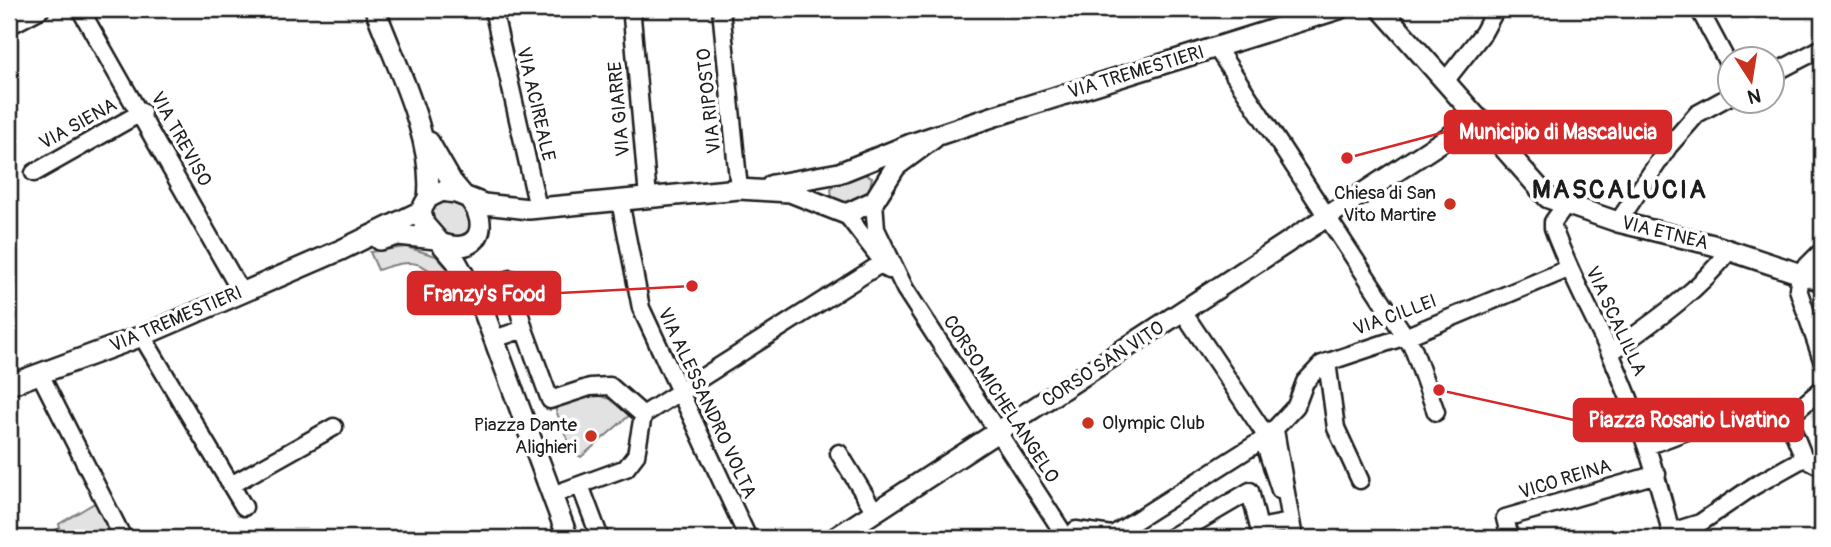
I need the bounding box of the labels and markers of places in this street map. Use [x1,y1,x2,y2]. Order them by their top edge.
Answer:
callout: Municipio di Mascalucia [1445,111,1671,153]
place label: Chiesa di San Vito Martire [1334,181,1437,227]
marker: Chiesa di San Vito Martire [1442,196,1458,212]
callout: Franzy's Food [408,272,560,314]
callout: Piazza Rosario Livatino [1574,399,1803,441]
place label: Olympic Club [1102,411,1205,435]
place label: Piazza Dante Alighieri [474,413,578,459]
marker: Olympic Club [1080,415,1096,431]
marker: Piazza Dante Alighieri [583,428,599,444]

